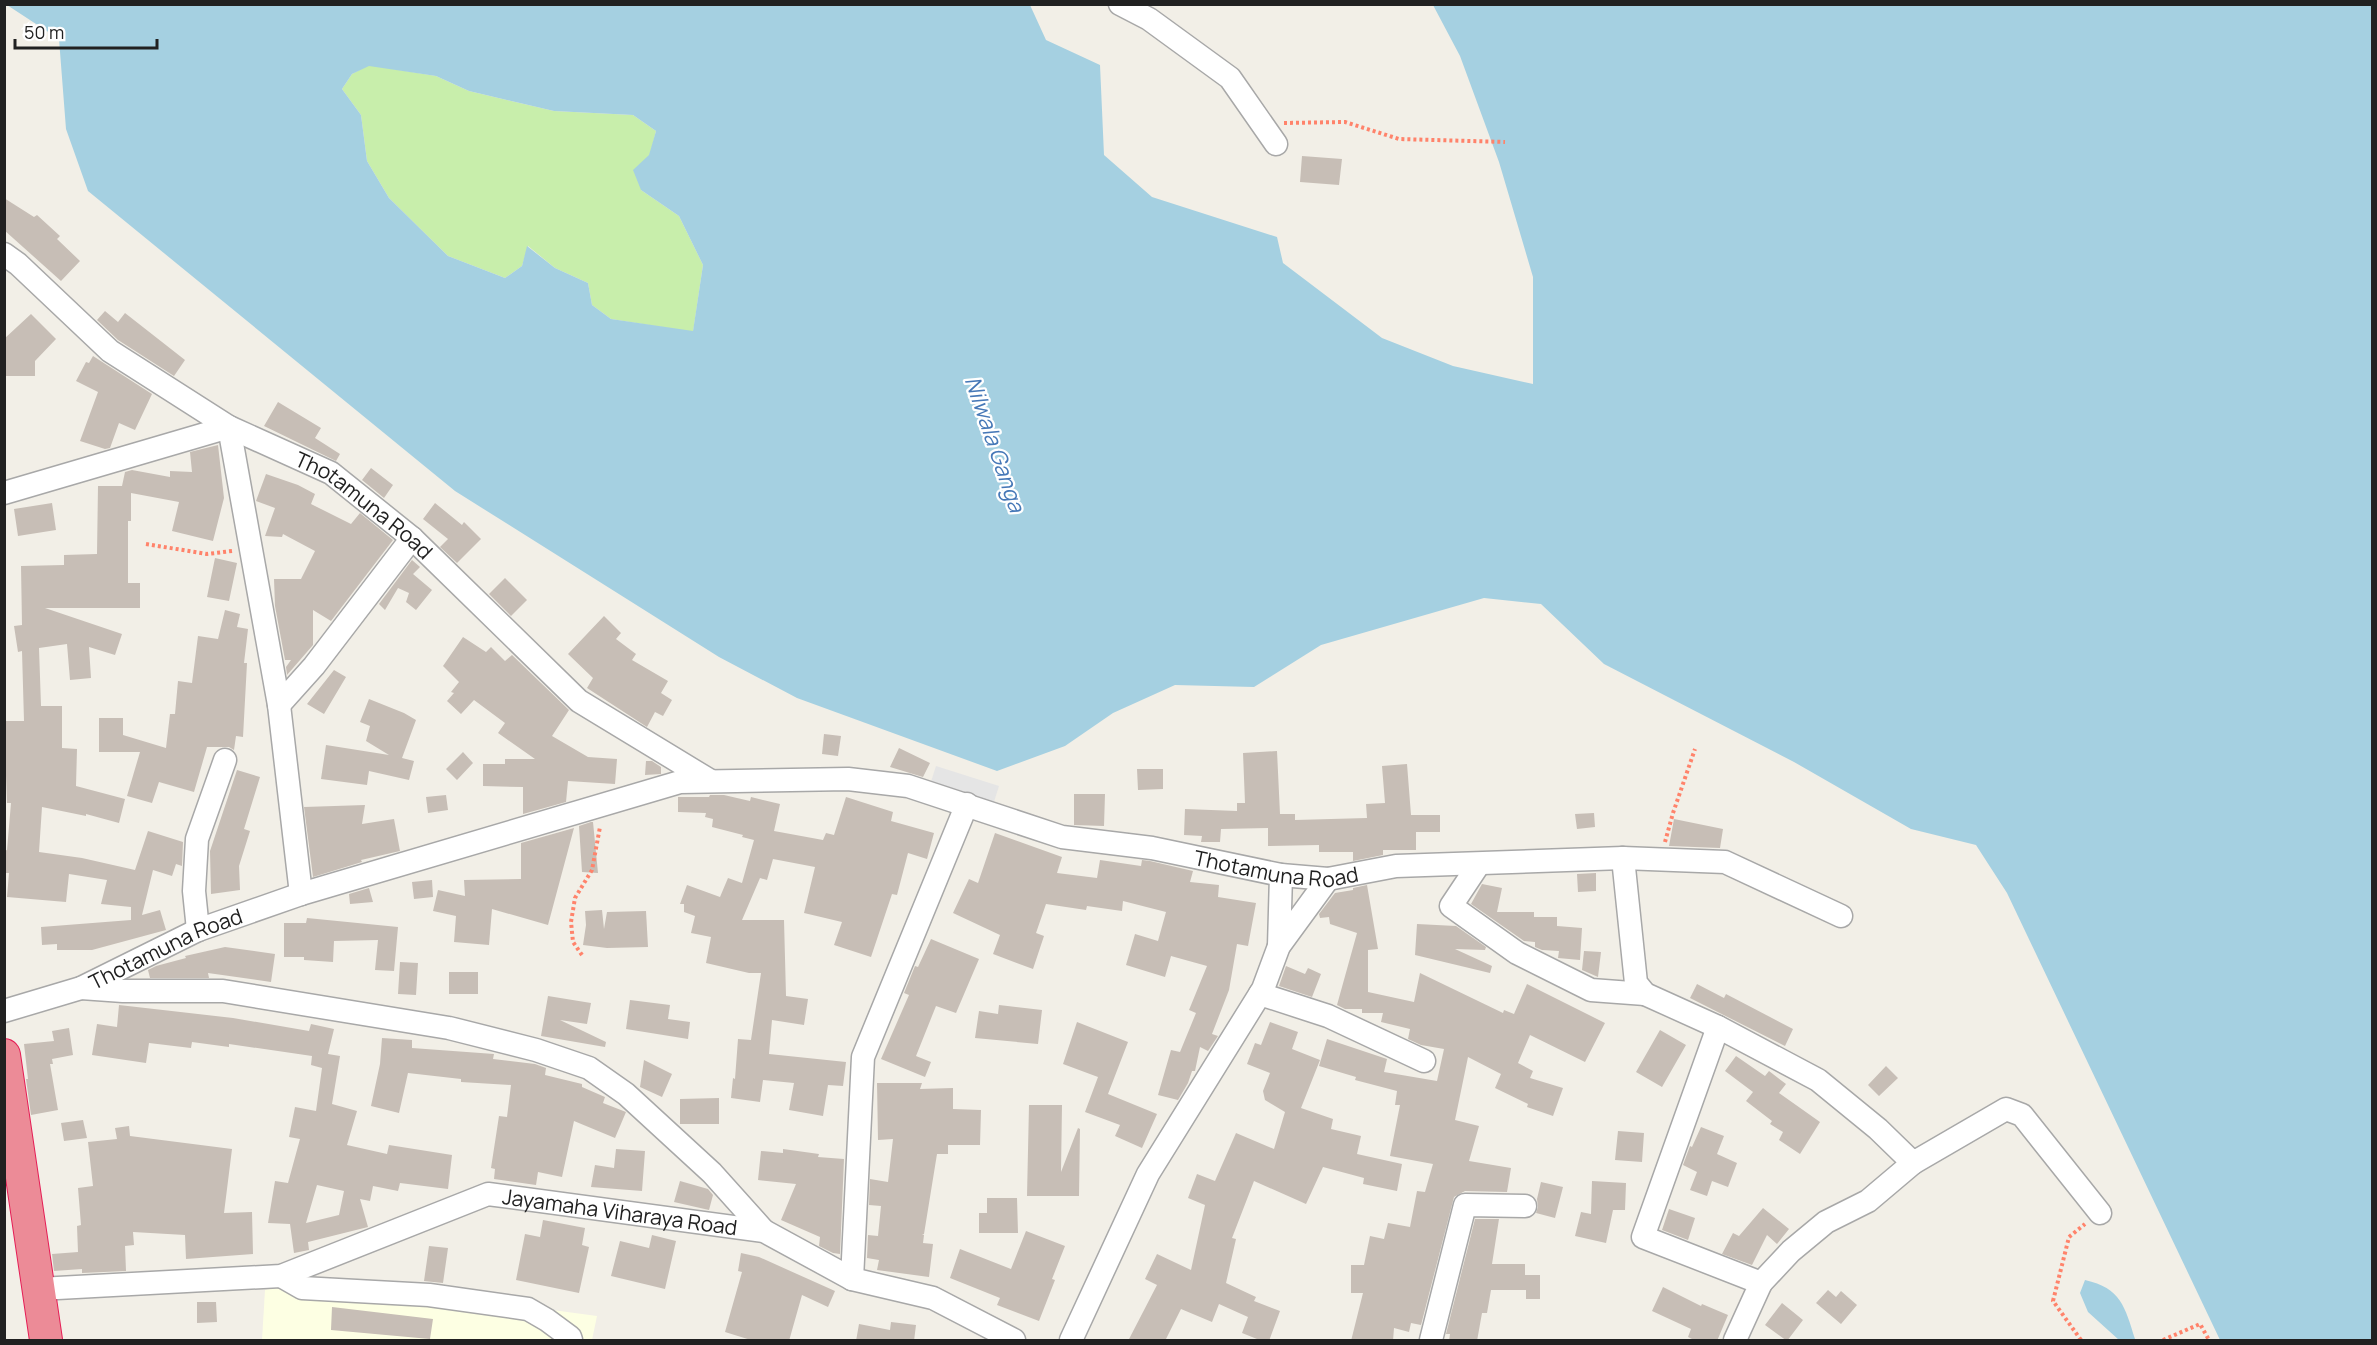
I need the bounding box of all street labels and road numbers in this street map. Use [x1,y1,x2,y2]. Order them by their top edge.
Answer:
street label: Thotamuna Road [291,445,439,565]
street label: Thotamuna Road [1192,843,1361,894]
street label: Thotamuna Road [84,902,246,996]
street label: Jayamaha Viharaya Road [501,1182,739,1241]

